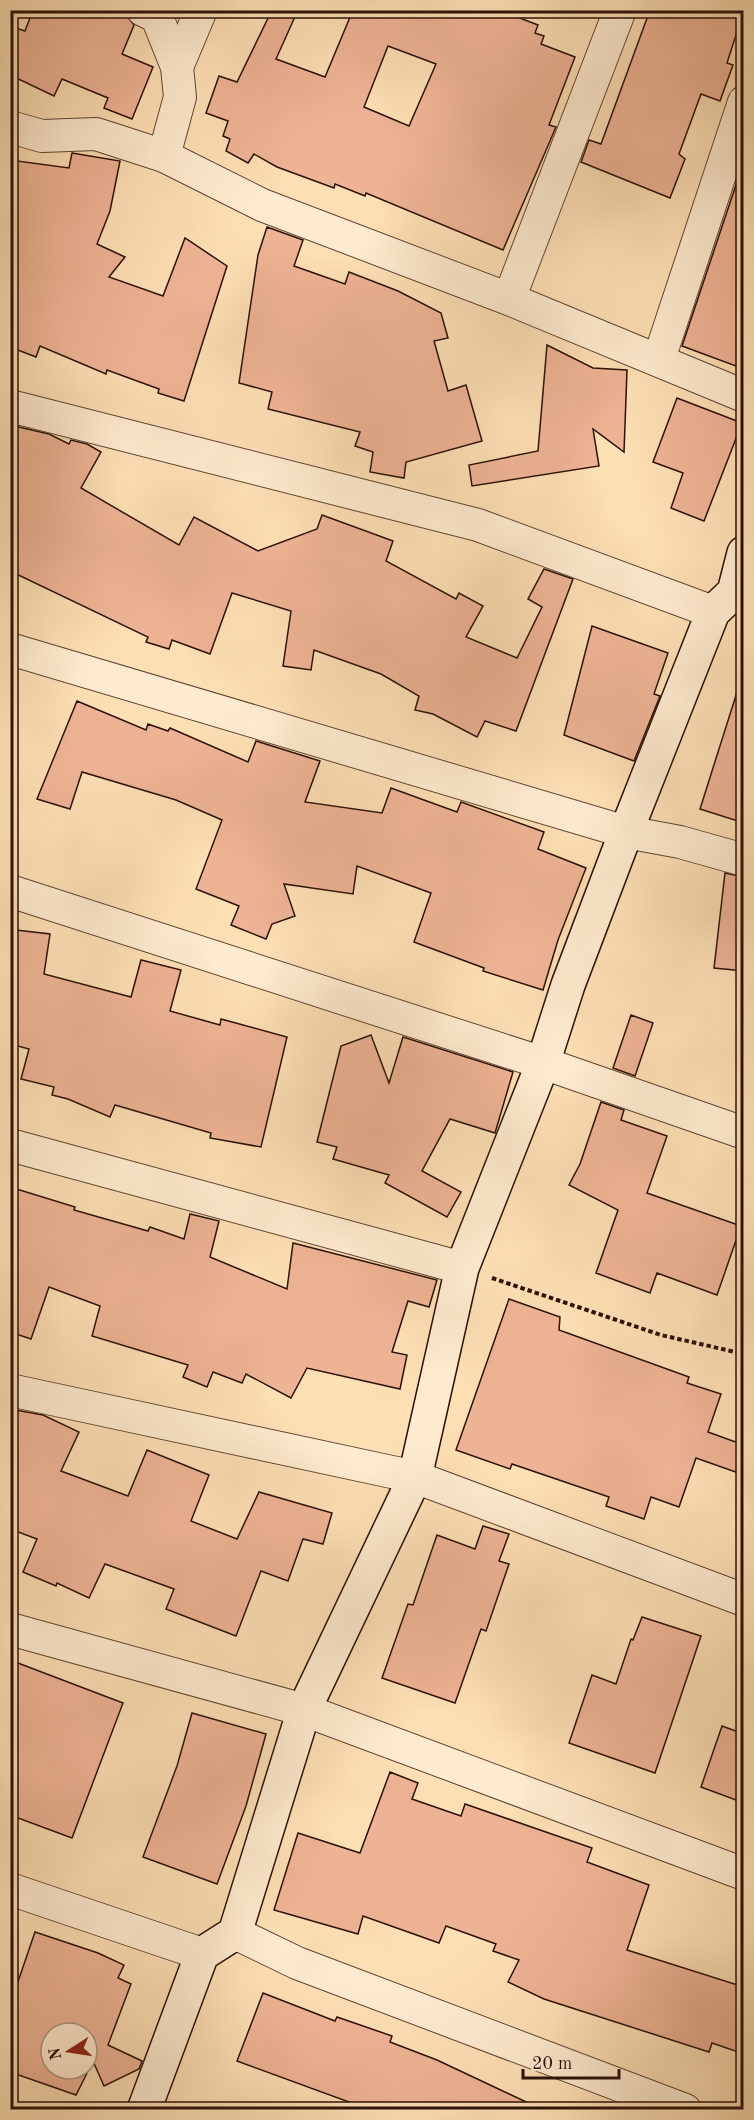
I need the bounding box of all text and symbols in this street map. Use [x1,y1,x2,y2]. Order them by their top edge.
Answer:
north arrow [39,2021,99,2081]
scale bar [523,2042,619,2080]
text: N [47,2045,65,2061]
text: 20 m [532,2055,572,2073]

